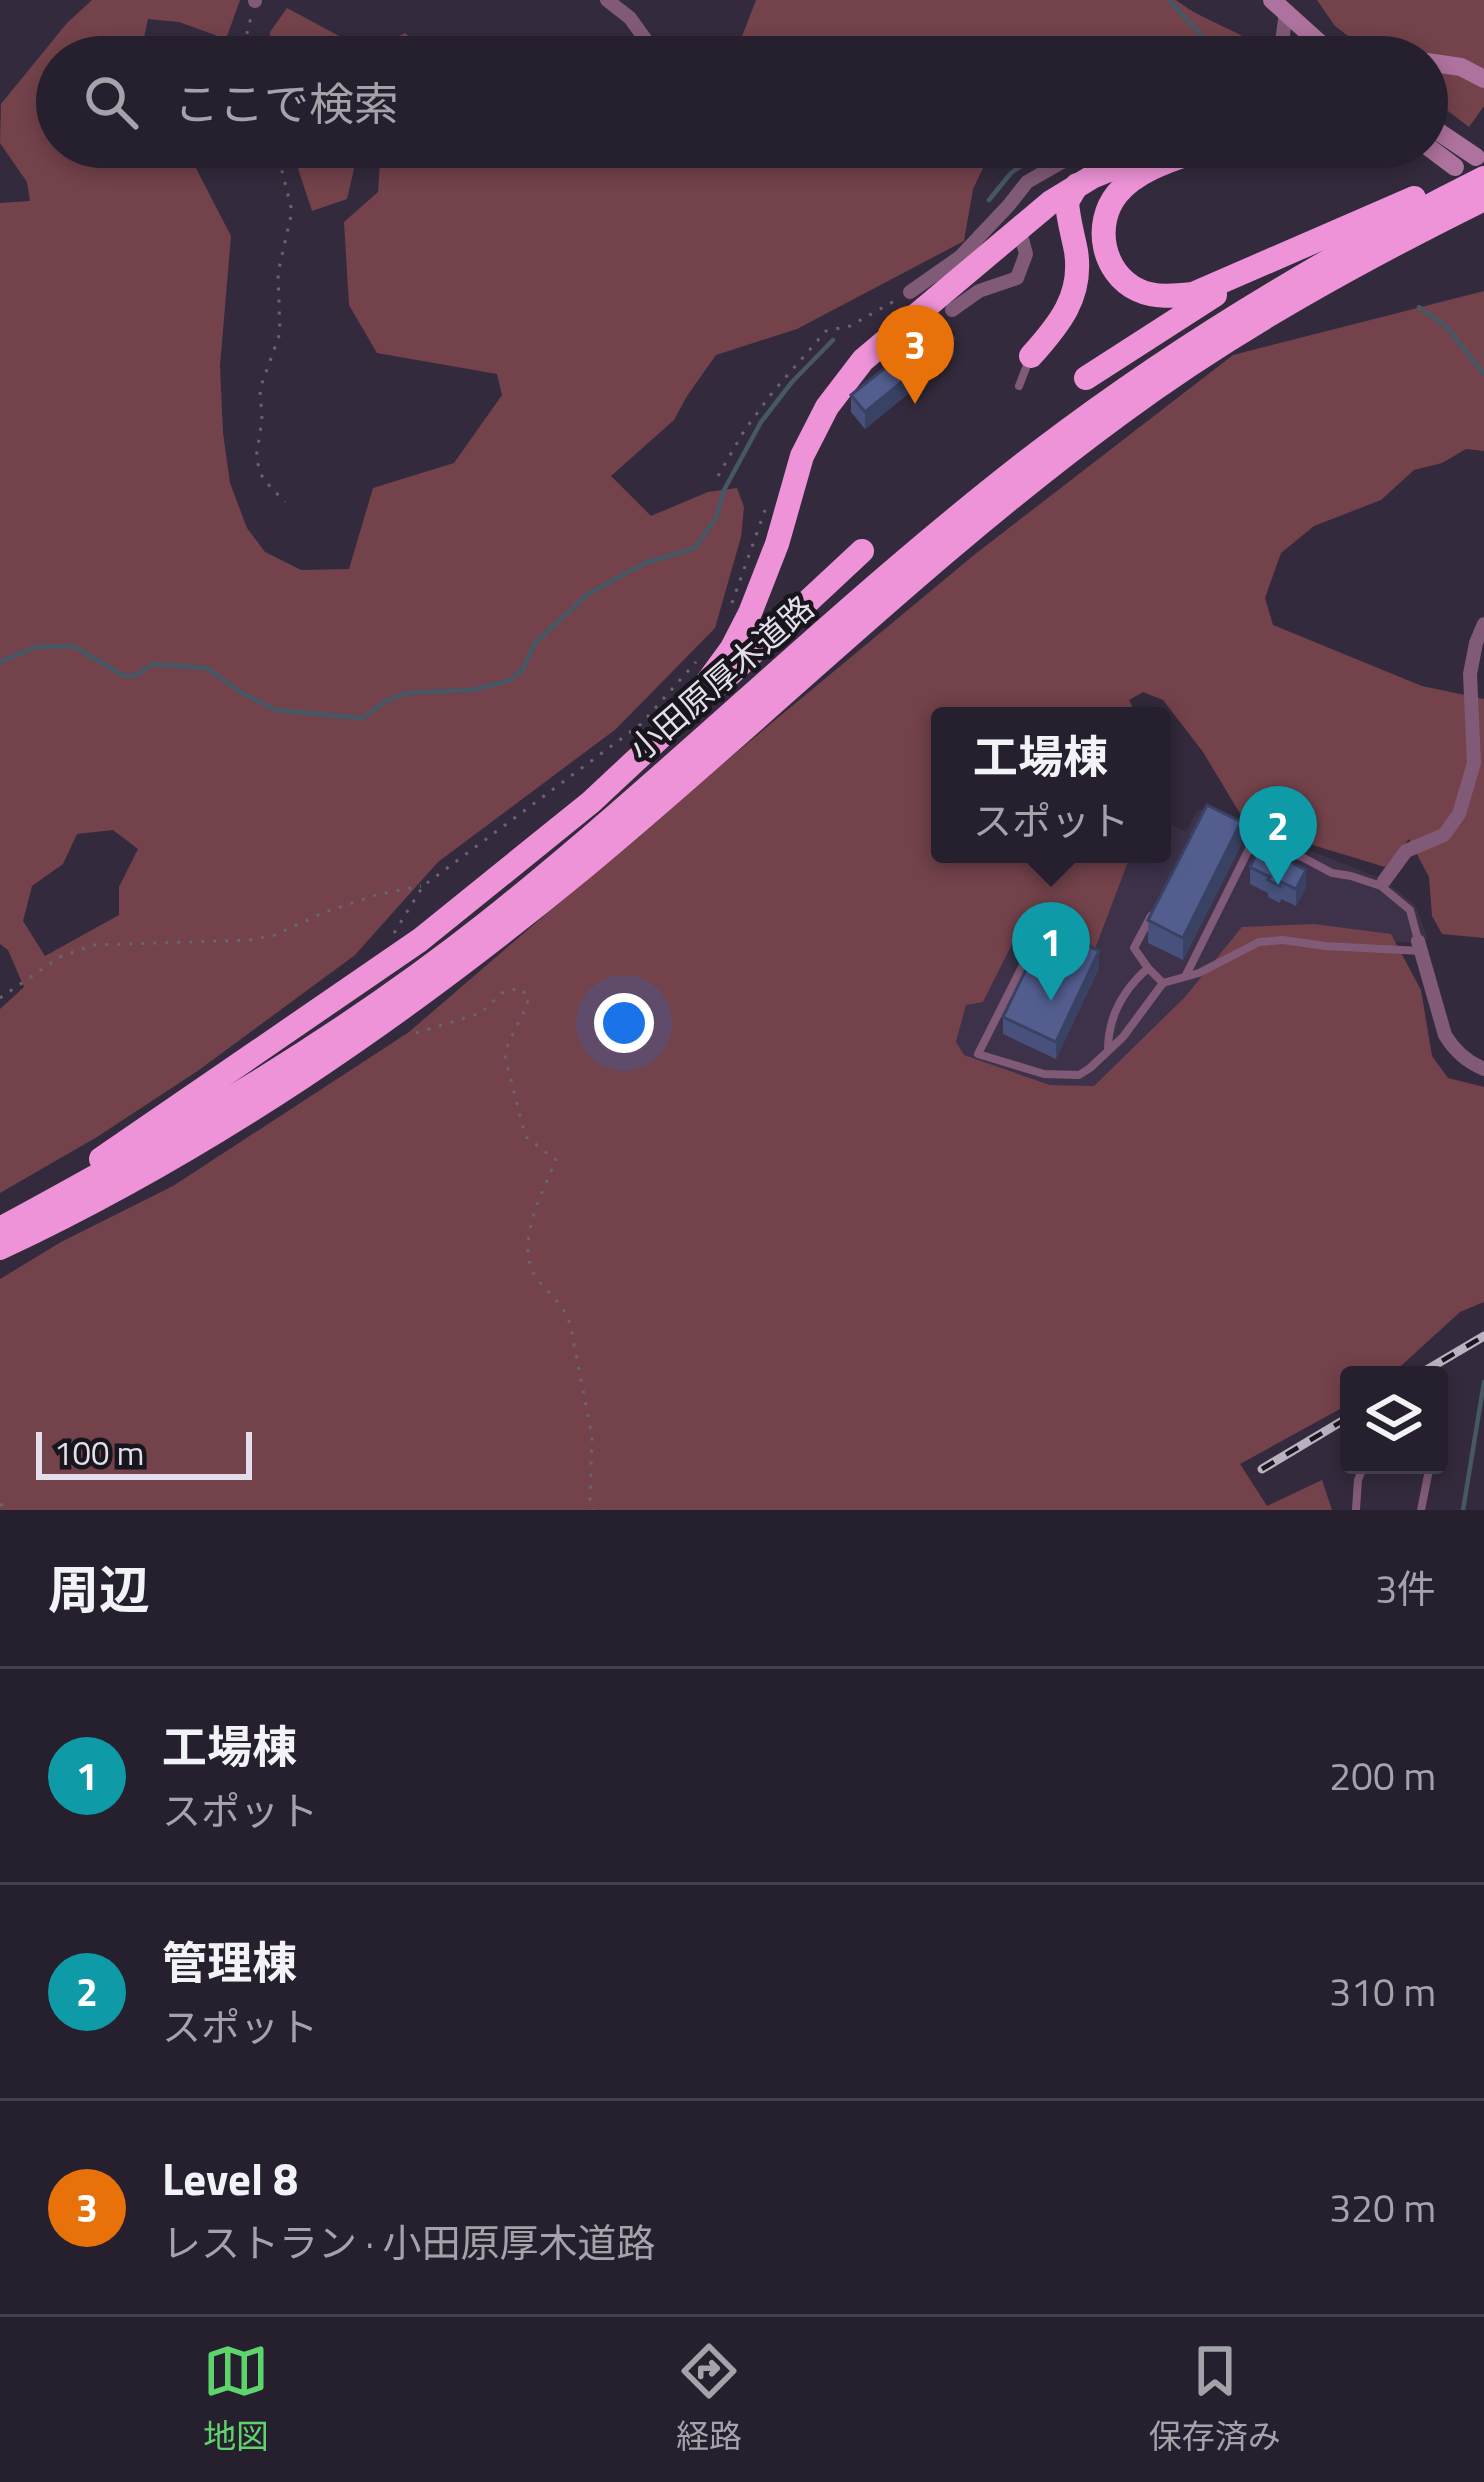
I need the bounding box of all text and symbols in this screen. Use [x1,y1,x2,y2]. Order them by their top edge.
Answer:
search box [36,36,1448,168]
icon: search [78,69,144,135]
text: ここで検索 [174,69,399,137]
pin: 3 [876,305,954,404]
street label: 小田原厚木道路 [617,583,825,773]
popup [931,707,1171,863]
text: 工場棟 [973,722,1108,790]
pin: 2 [1239,786,1317,885]
text: スポット [973,791,1129,850]
pin: 1 [1012,902,1090,1001]
your location [594,993,654,1053]
map controls [1340,1366,1448,1474]
button: layers [1340,1366,1448,1474]
scale bar [36,1426,252,1479]
text: 100 m [54,1428,144,1478]
text: 周辺 [48,1550,150,1628]
text: 3件 [1375,1559,1436,1618]
text: 工場棟 [162,1712,297,1780]
text: 1 [76,1746,98,1805]
text: 200 m [1329,1746,1436,1805]
text: スポット [162,1781,318,1840]
text: 管理棟 [162,1928,297,1996]
text: 2 [76,1962,98,2021]
text: 310 m [1329,1962,1436,2021]
text: スポット [162,1997,318,2056]
text: Level 8 [162,2144,298,2212]
text: 3 [76,2178,98,2237]
text: 320 m [1329,2178,1436,2237]
text: レストラン · 小田原厚木道路 [162,2213,656,2272]
tab: 地図 [203,2338,269,2461]
tab: 経路 [676,2338,742,2461]
tab: 保存済み [1149,2338,1281,2461]

